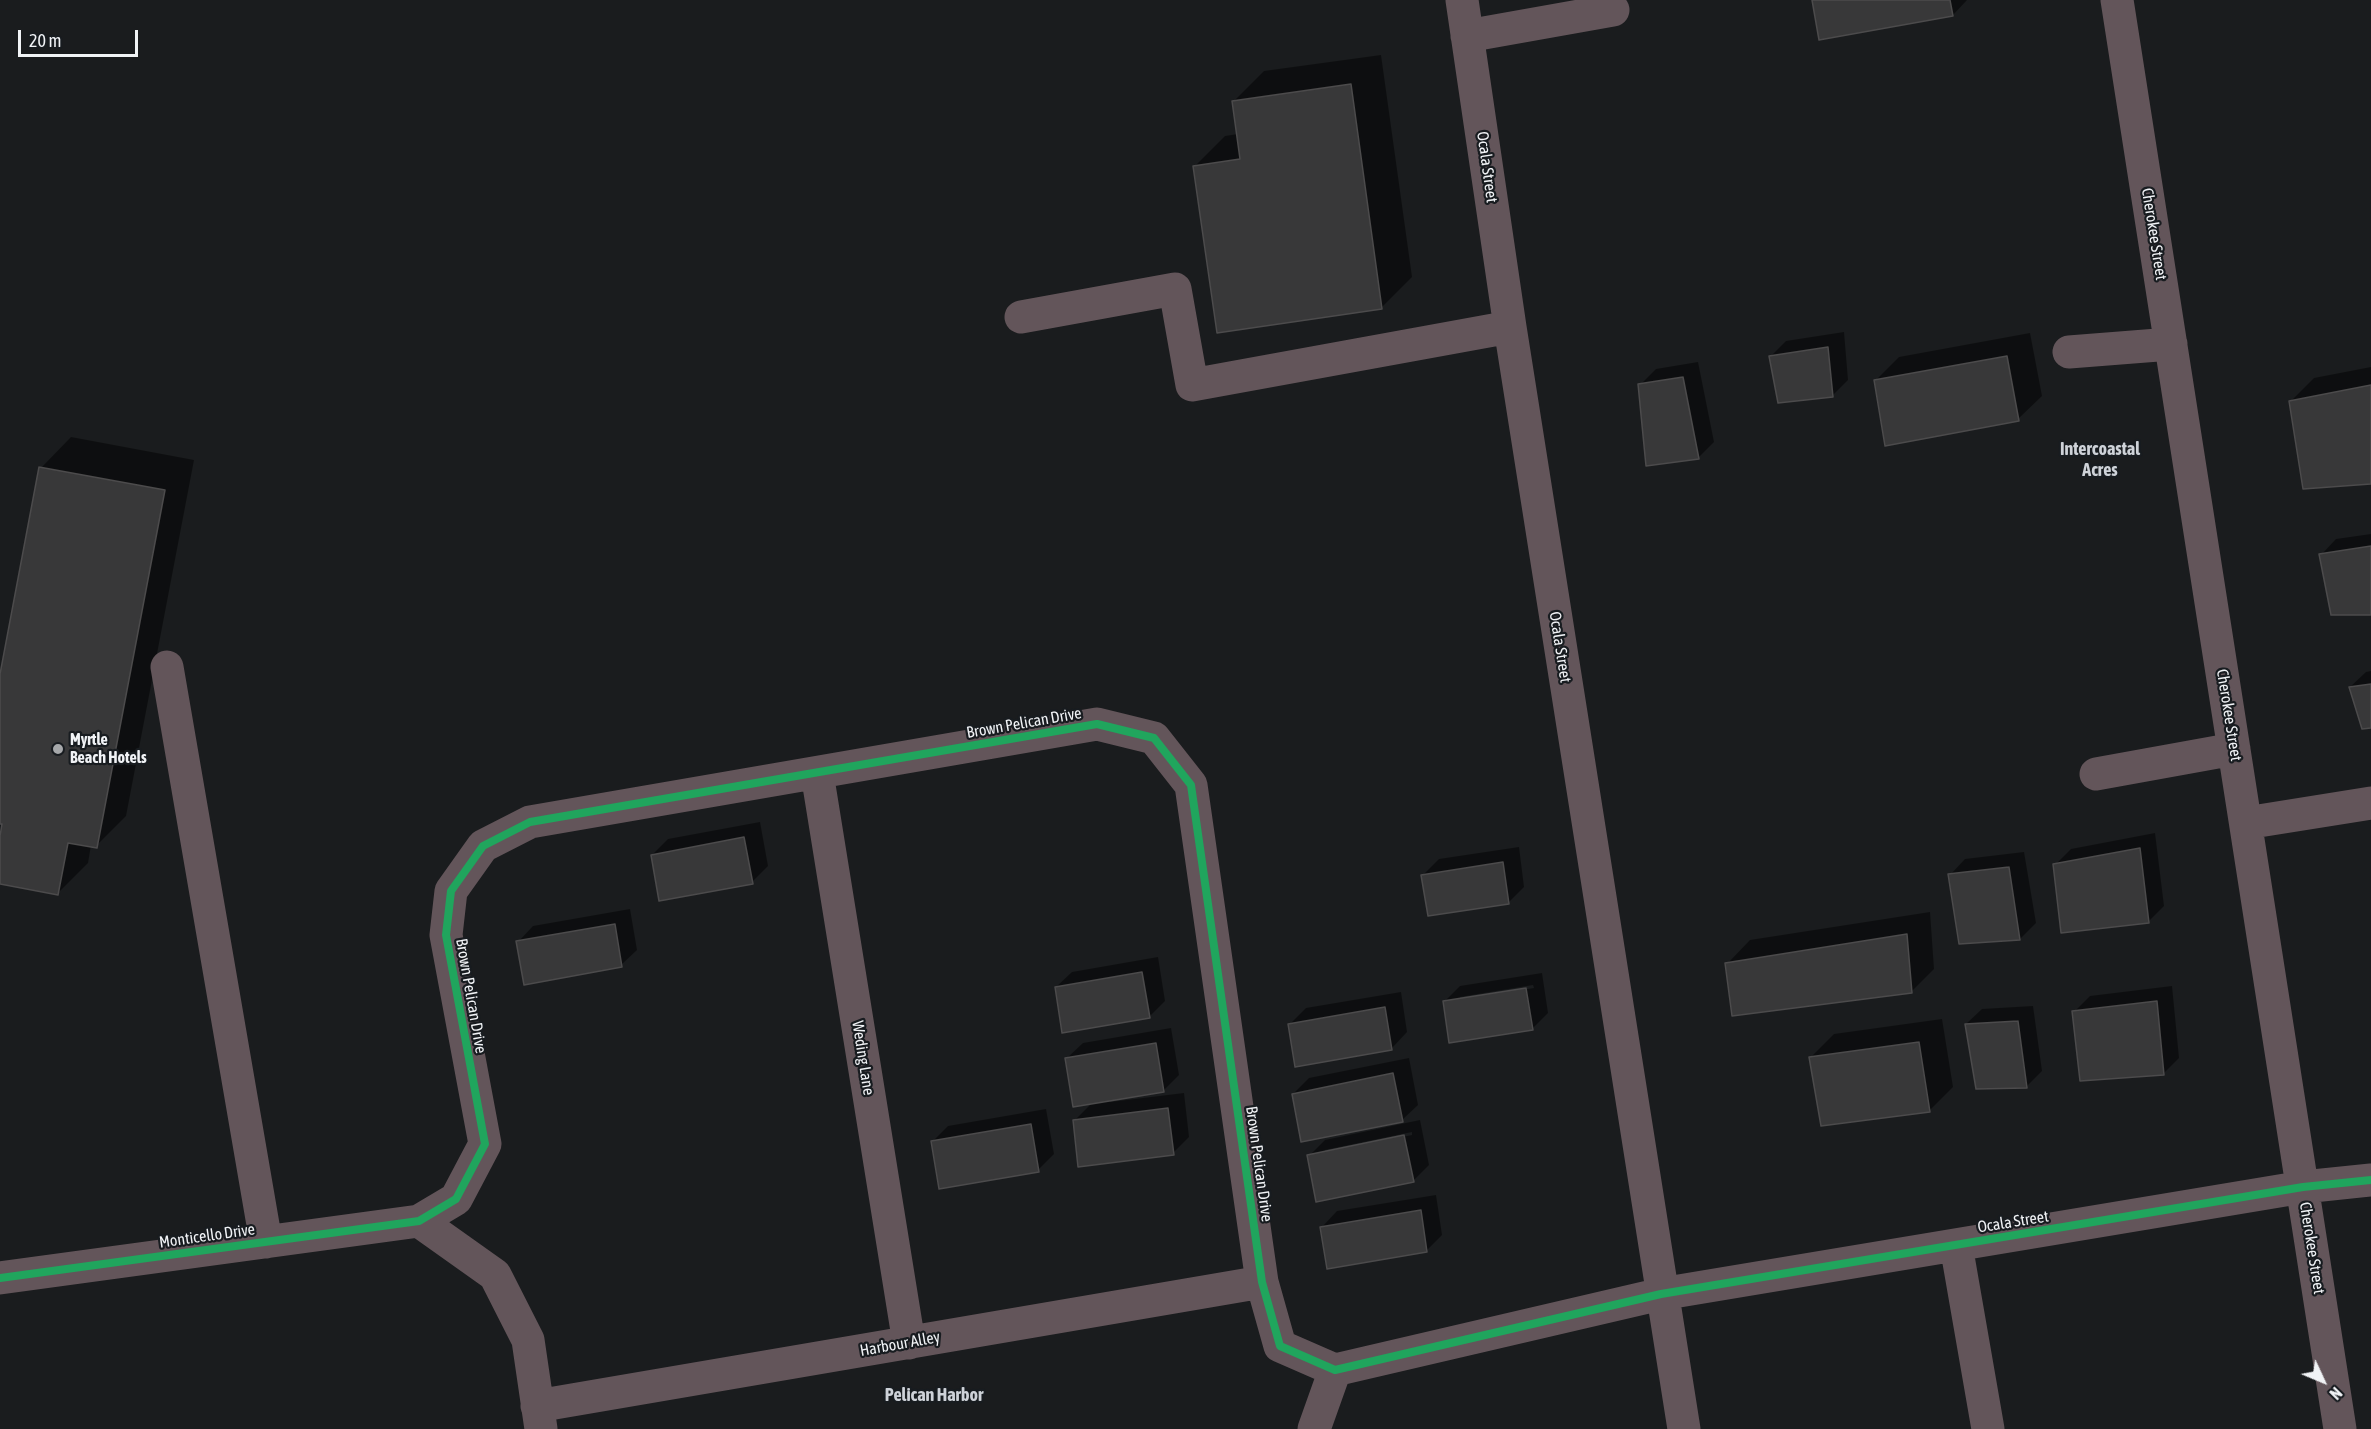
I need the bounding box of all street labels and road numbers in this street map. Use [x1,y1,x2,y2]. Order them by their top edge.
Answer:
street label: Ocala Street [1473,130,1501,204]
street label: Cherokee Street [2137,187,2171,281]
street label: Ocala Street [1545,610,1575,684]
street label: Cherokee Street [2212,668,2246,762]
street label: Brown Pelican Drive [965,703,1083,743]
street label: Brown Pelican Drive [451,937,491,1055]
street label: Weding Lane [848,1019,878,1097]
street label: Brown Pelican Drive [1241,1105,1277,1223]
street label: Cherokee Street [2295,1201,2329,1295]
street label: Ocala Street [1976,1207,2050,1237]
street label: Monticello Drive [158,1220,256,1252]
street label: Harbour Alley [858,1328,942,1360]

